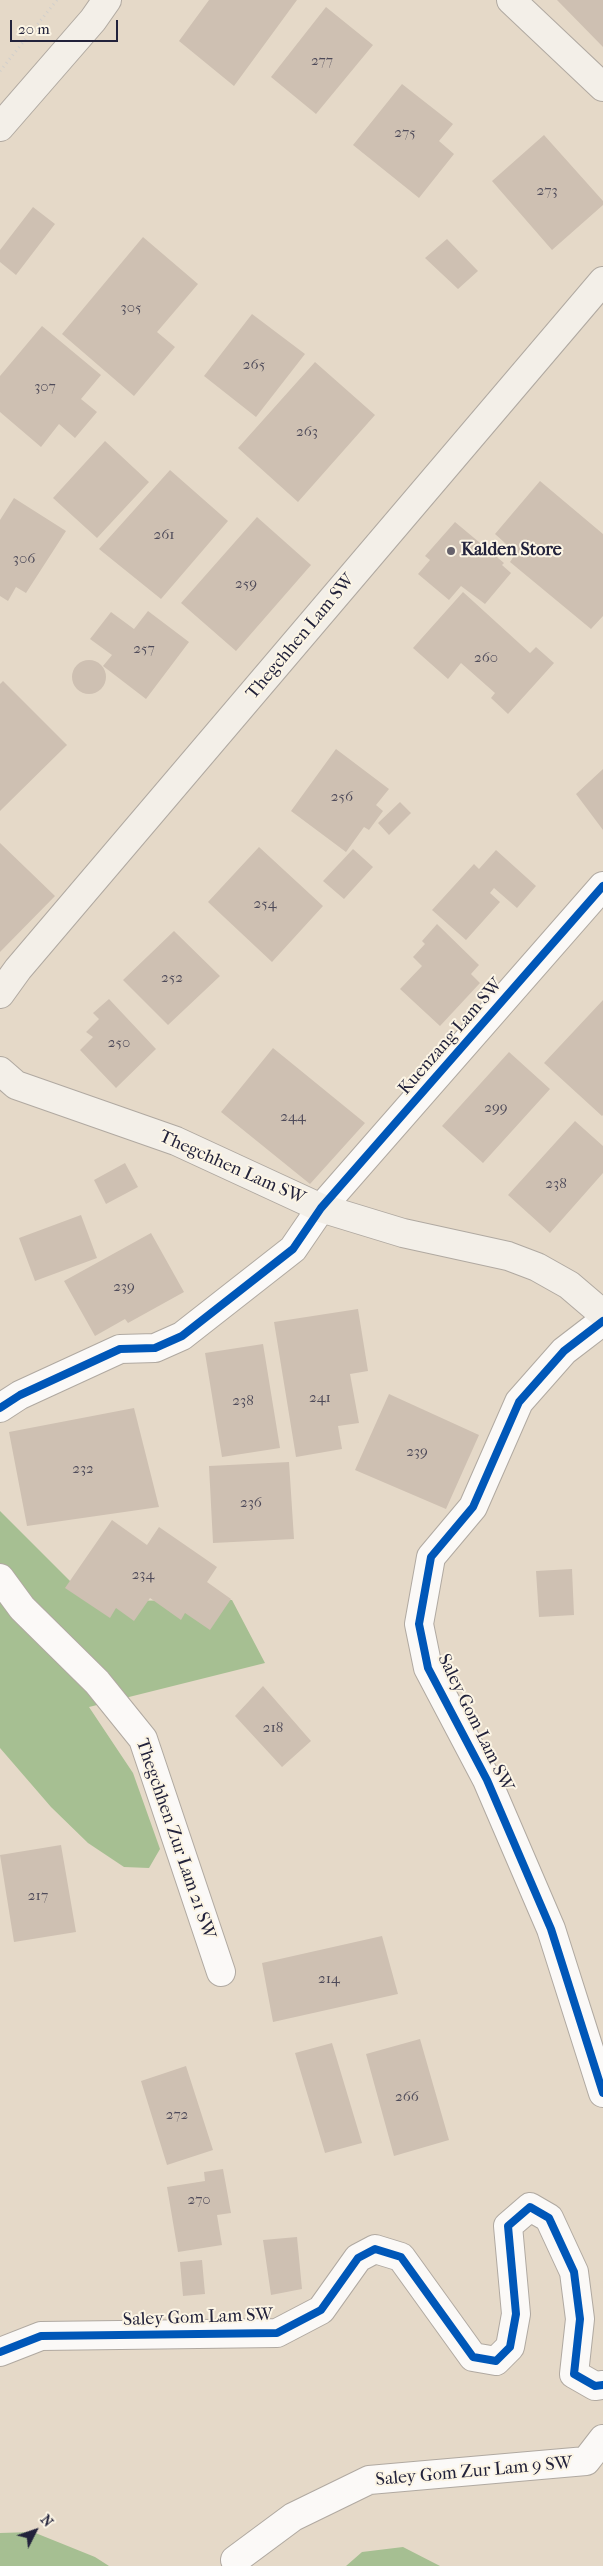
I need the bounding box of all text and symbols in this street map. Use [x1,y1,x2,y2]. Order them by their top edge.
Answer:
scale bar [12,10,120,42]
text: 20 m [18,20,50,38]
house number: 277 [311,52,333,70]
house number: 275 [394,124,416,142]
house number: 273 [536,182,558,200]
house number: 305 [121,299,141,317]
house number: 265 [243,356,265,374]
house number: 307 [34,378,56,396]
house number: 263 [296,423,318,441]
house number: 261 [153,526,175,544]
place label: Kalden Store [461,540,562,562]
marker: Kalden Store [445,545,457,557]
house number: 306 [13,550,35,568]
street label: Thegchhen Lam SW [242,570,360,704]
house number: 259 [235,575,257,593]
house number: 257 [133,640,155,658]
house number: 260 [474,649,498,667]
house number: 256 [331,788,353,806]
house number: 254 [253,895,277,913]
house number: 252 [161,969,183,987]
street label: Kuenzang Lam SW [395,974,507,1100]
house number: 250 [108,1034,130,1052]
house number: 299 [484,1099,508,1117]
house number: 244 [280,1108,306,1126]
street label: Thegchhen Lam SW [156,1126,308,1210]
house number: 238 [545,1175,567,1193]
house number: 239 [113,1278,135,1296]
house number: 241 [309,1389,331,1407]
house number: 238 [232,1392,254,1410]
house number: 239 [406,1443,428,1461]
house number: 232 [72,1460,94,1478]
house number: 236 [240,1494,262,1512]
house number: 234 [132,1566,154,1584]
street label: Saley Gom Lam SW [432,1651,518,1795]
house number: 218 [263,1719,283,1737]
street label: Thegchhen Zur Lam 21 SW [131,1736,219,1942]
house number: 217 [28,1887,48,1905]
house number: 214 [318,1970,340,1988]
house number: 266 [395,2088,419,2106]
house number: 272 [166,2106,188,2124]
house number: 270 [187,2191,211,2209]
street label: Saley Gom Lam SW [123,2305,273,2331]
street label: Saley Gom Zur Lam 9 SW [375,2453,573,2491]
north arrow [10,2506,60,2556]
text: N [37,2511,57,2530]

